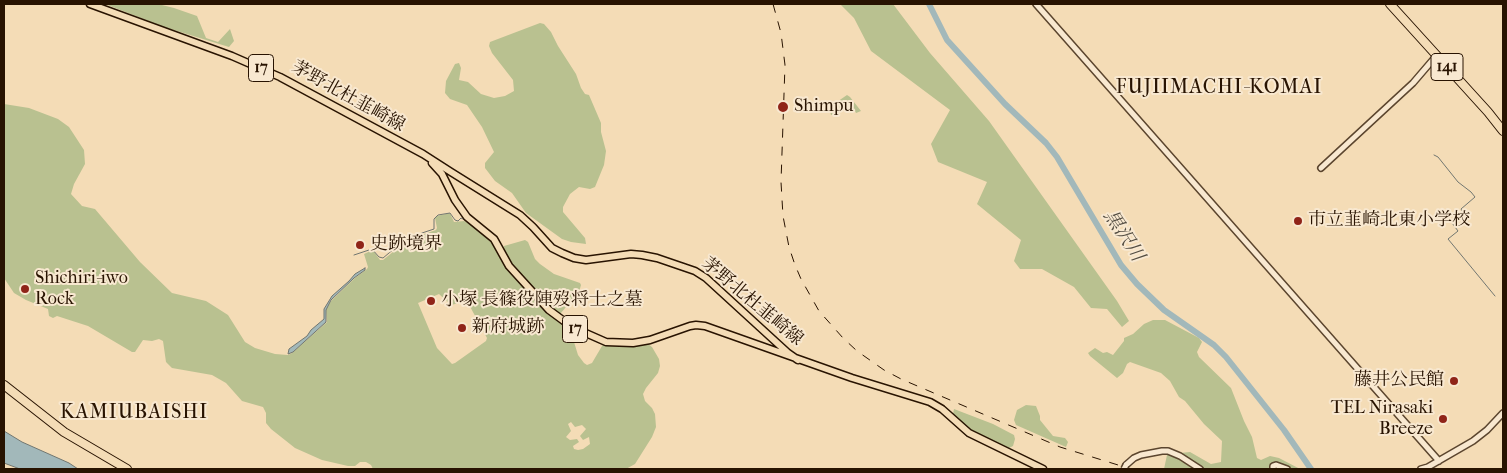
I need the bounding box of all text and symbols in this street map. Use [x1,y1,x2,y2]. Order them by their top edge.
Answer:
road number: 17 [248,54,274,82]
road number: 141 [1431,54,1463,80]
street label: 茅野北杜韮崎線 [288,57,408,137]
district label: FUJIIMACHI-KOMAI [1114,76,1324,100]
place label: Shimpu [794,96,854,118]
marker: Shimpu [776,100,790,114]
water label: 黒沢川 [1098,206,1148,266]
place label: 市立韮崎北東小学校 [1308,210,1470,232]
marker: 市立韮崎北東小学校 [1292,215,1304,227]
place label: 史跡境界 [370,234,442,256]
marker: 史跡境界 [354,239,366,251]
street label: 茅野北杜韮崎線 [697,253,807,351]
place label: Shichiri-iwo Rock [35,268,128,310]
marker: Shichiri-iwo Rock [19,283,31,295]
place label: 小塚 長篠役陣歿将士之墓 [441,290,643,312]
marker: 小塚 長篠役陣歿将士之墓 [425,295,437,307]
road number: 17 [562,316,588,342]
place label: 新府城跡 [472,317,544,339]
marker: 新府城跡 [456,322,468,334]
place label: 藤井公民館 [1354,370,1444,392]
marker: 藤井公民館 [1448,375,1460,387]
place label: TEL Nirasaki Breeze [1331,398,1433,440]
district label: KAMIUBAISHI [59,401,209,425]
marker: TEL Nirasaki Breeze [1437,413,1449,425]

